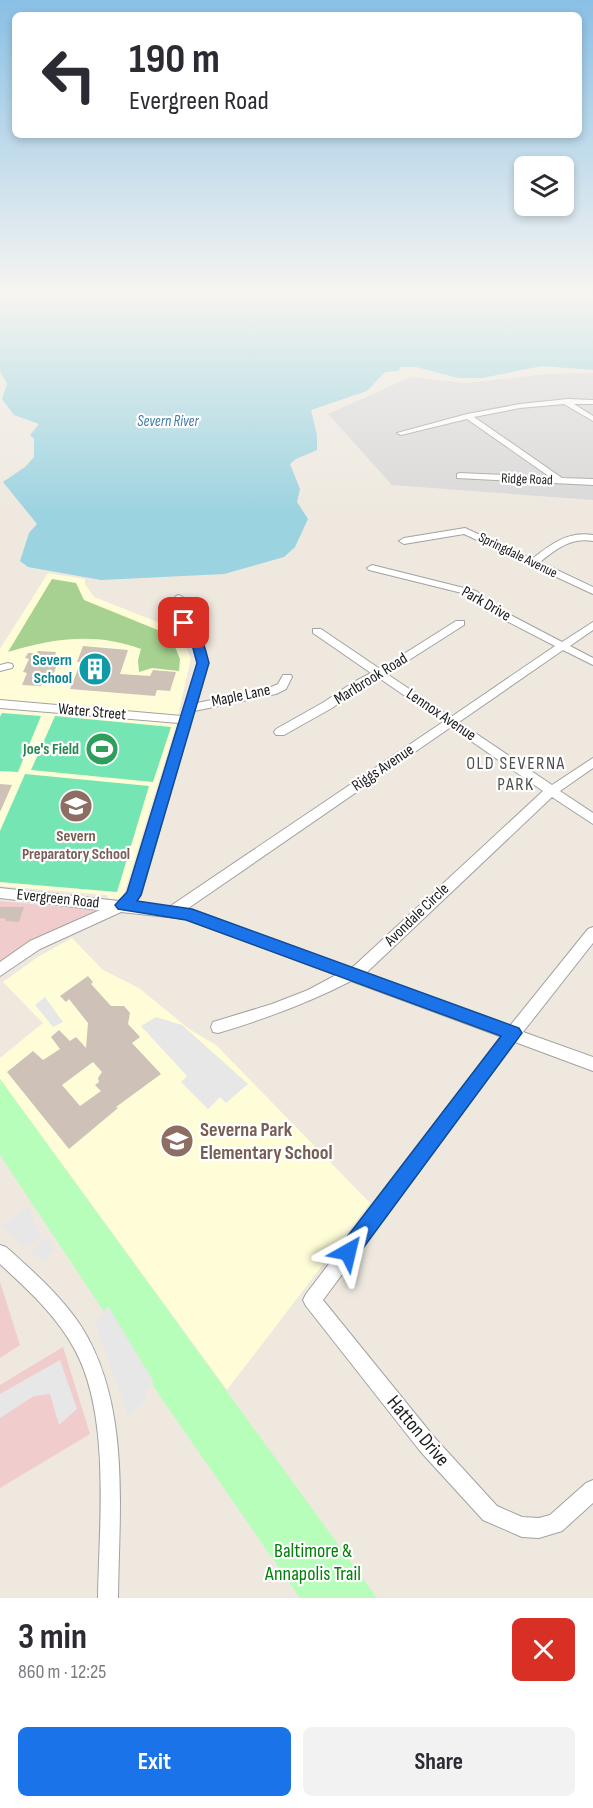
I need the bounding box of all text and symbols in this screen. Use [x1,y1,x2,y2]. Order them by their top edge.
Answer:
text: 190 m [129,34,220,85]
icon: left [30,36,108,114]
text: Evergreen Road [129,85,269,117]
map controls [514,156,574,216]
button: layers [514,156,574,216]
water label: Severn River [137,412,199,431]
street label: Ridge Road [501,470,553,488]
street label: Springdale Avenue [476,529,560,581]
street label: Park Drive [458,582,514,626]
pin [158,597,209,648]
icon: arrive [167,606,200,639]
street label: Marlbrook Road [331,649,411,709]
place label: Severn School [33,651,72,688]
building icon: Severn School [77,651,113,687]
street label: Maple Lane [210,681,272,711]
street label: Lennox Avenue [403,685,479,745]
street label: Water Street [57,700,127,724]
sports icon: Joe's Field [84,731,120,767]
place label: Joe's Field [22,740,79,759]
street label: Riggs Avenue [348,740,418,796]
district label: OLD SEVERNA PARK [466,753,566,795]
school or university icon: Severn Preparatory School [58,788,94,824]
place label: Severn Preparatory School [22,827,130,864]
street label: Avondale Circle [380,880,453,951]
street label: Evergreen Road [16,885,100,913]
place label: Severna Park Elementary School [200,1118,333,1165]
school or university icon: Severna Park Elementary School [159,1123,195,1159]
position arrow [316,1220,380,1284]
street label: Hatton Drive [382,1391,454,1471]
park label: Baltimore & Annapolis Trail [264,1539,361,1586]
text: 3 min [18,1616,87,1659]
button: close [512,1618,575,1681]
text: 860 m · 12:25 [18,1660,106,1684]
button: Exit [18,1727,291,1796]
button: Share [303,1727,575,1796]

